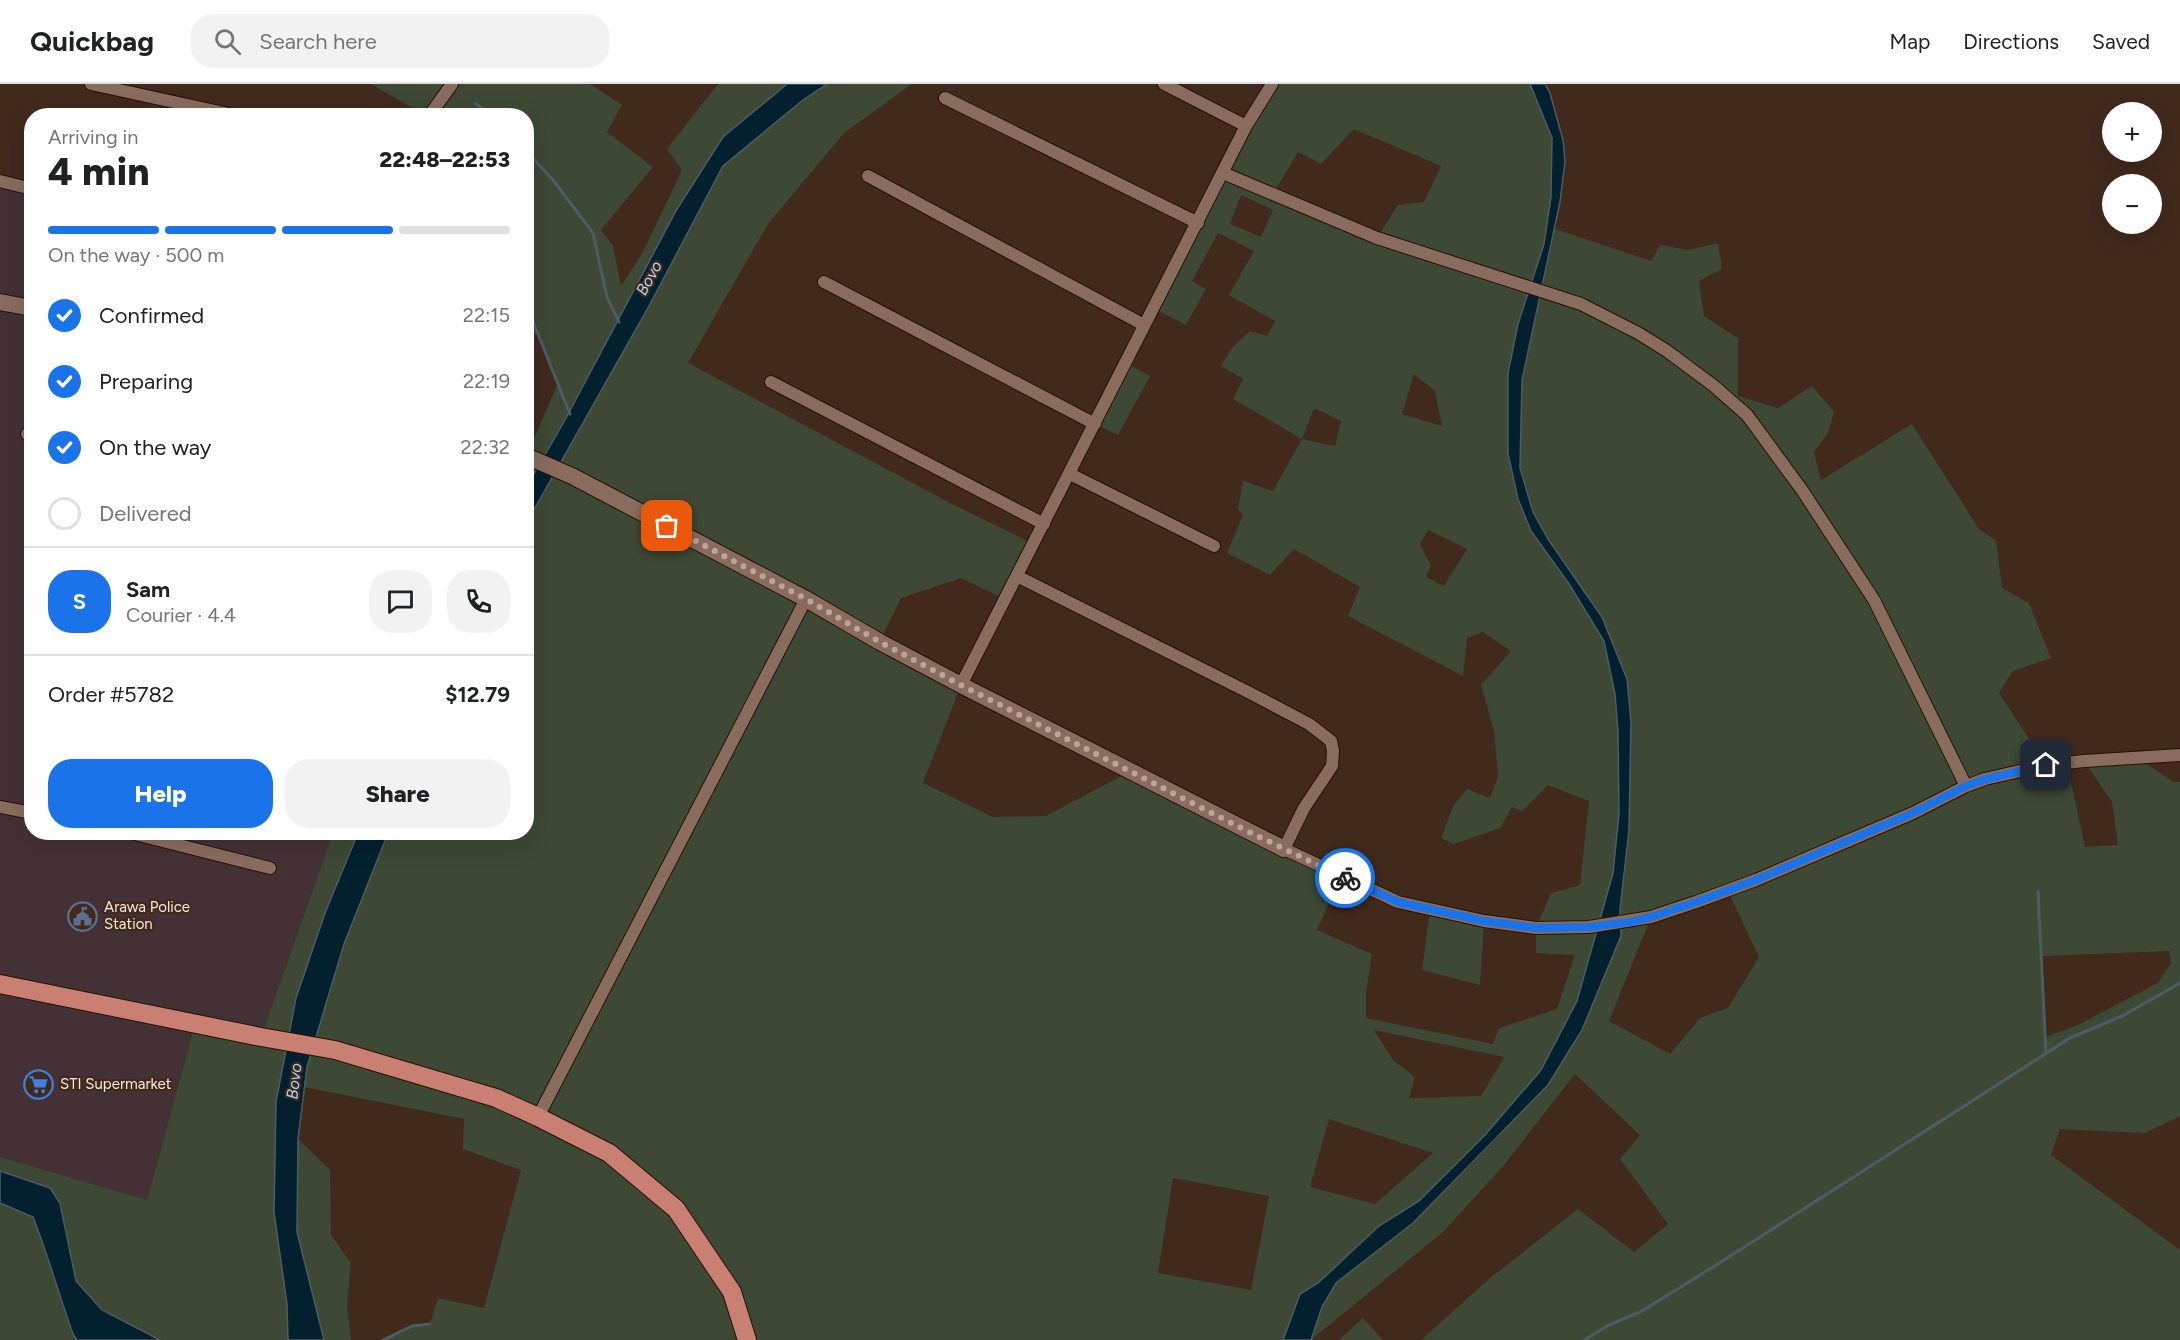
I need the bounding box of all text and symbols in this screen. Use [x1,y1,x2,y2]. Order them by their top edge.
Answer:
search box [190,14,610,68]
text: Quickbag [30,24,154,58]
icon: search [211,25,244,58]
text: Search here [259,28,377,55]
text: Map [1889,29,1930,54]
text: Directions [1963,29,2059,54]
text: Saved [2092,29,2150,54]
map controls [2102,102,2162,234]
button: + [2102,102,2162,162]
text: Arriving in [48,125,138,149]
text: 22:48–22:53 [379,146,510,173]
text: 4 min [48,148,150,195]
button: − [2102,174,2162,234]
text: On the way · 500 m [48,243,224,267]
water label: Bovo [632,258,666,298]
icon: check [48,299,81,332]
text: Confirmed [99,302,204,329]
text: 22:15 [463,303,510,327]
icon: check [48,365,81,398]
text: Preparing [99,368,193,395]
text: 22:19 [463,369,510,393]
icon: check [48,431,81,464]
text: On the way [99,434,211,461]
text: 22:32 [461,435,510,459]
text: Delivered [99,500,192,527]
pin [641,500,692,551]
icon: bag [650,509,683,542]
button: chat [369,570,432,633]
button: phone [447,570,510,633]
text: Sam [126,576,170,603]
text: S [73,588,86,615]
text: Courier · 4.4 [126,603,236,627]
text: Order #5782 [48,681,174,708]
text: $12.79 [445,681,510,708]
pin [2020,739,2071,790]
icon: home [2029,748,2062,781]
button: Help [48,759,273,828]
button: Share [285,759,510,828]
courier [1315,848,1375,908]
icon: bike [1329,862,1362,895]
place label: Arawa Police Station [104,898,190,933]
public building icon: Arawa Police Station [67,900,99,932]
water label: Bovo [282,1062,306,1100]
supermarket icon: STI Supermarket [23,1068,55,1100]
place label: STI Supermarket [60,1075,172,1093]

